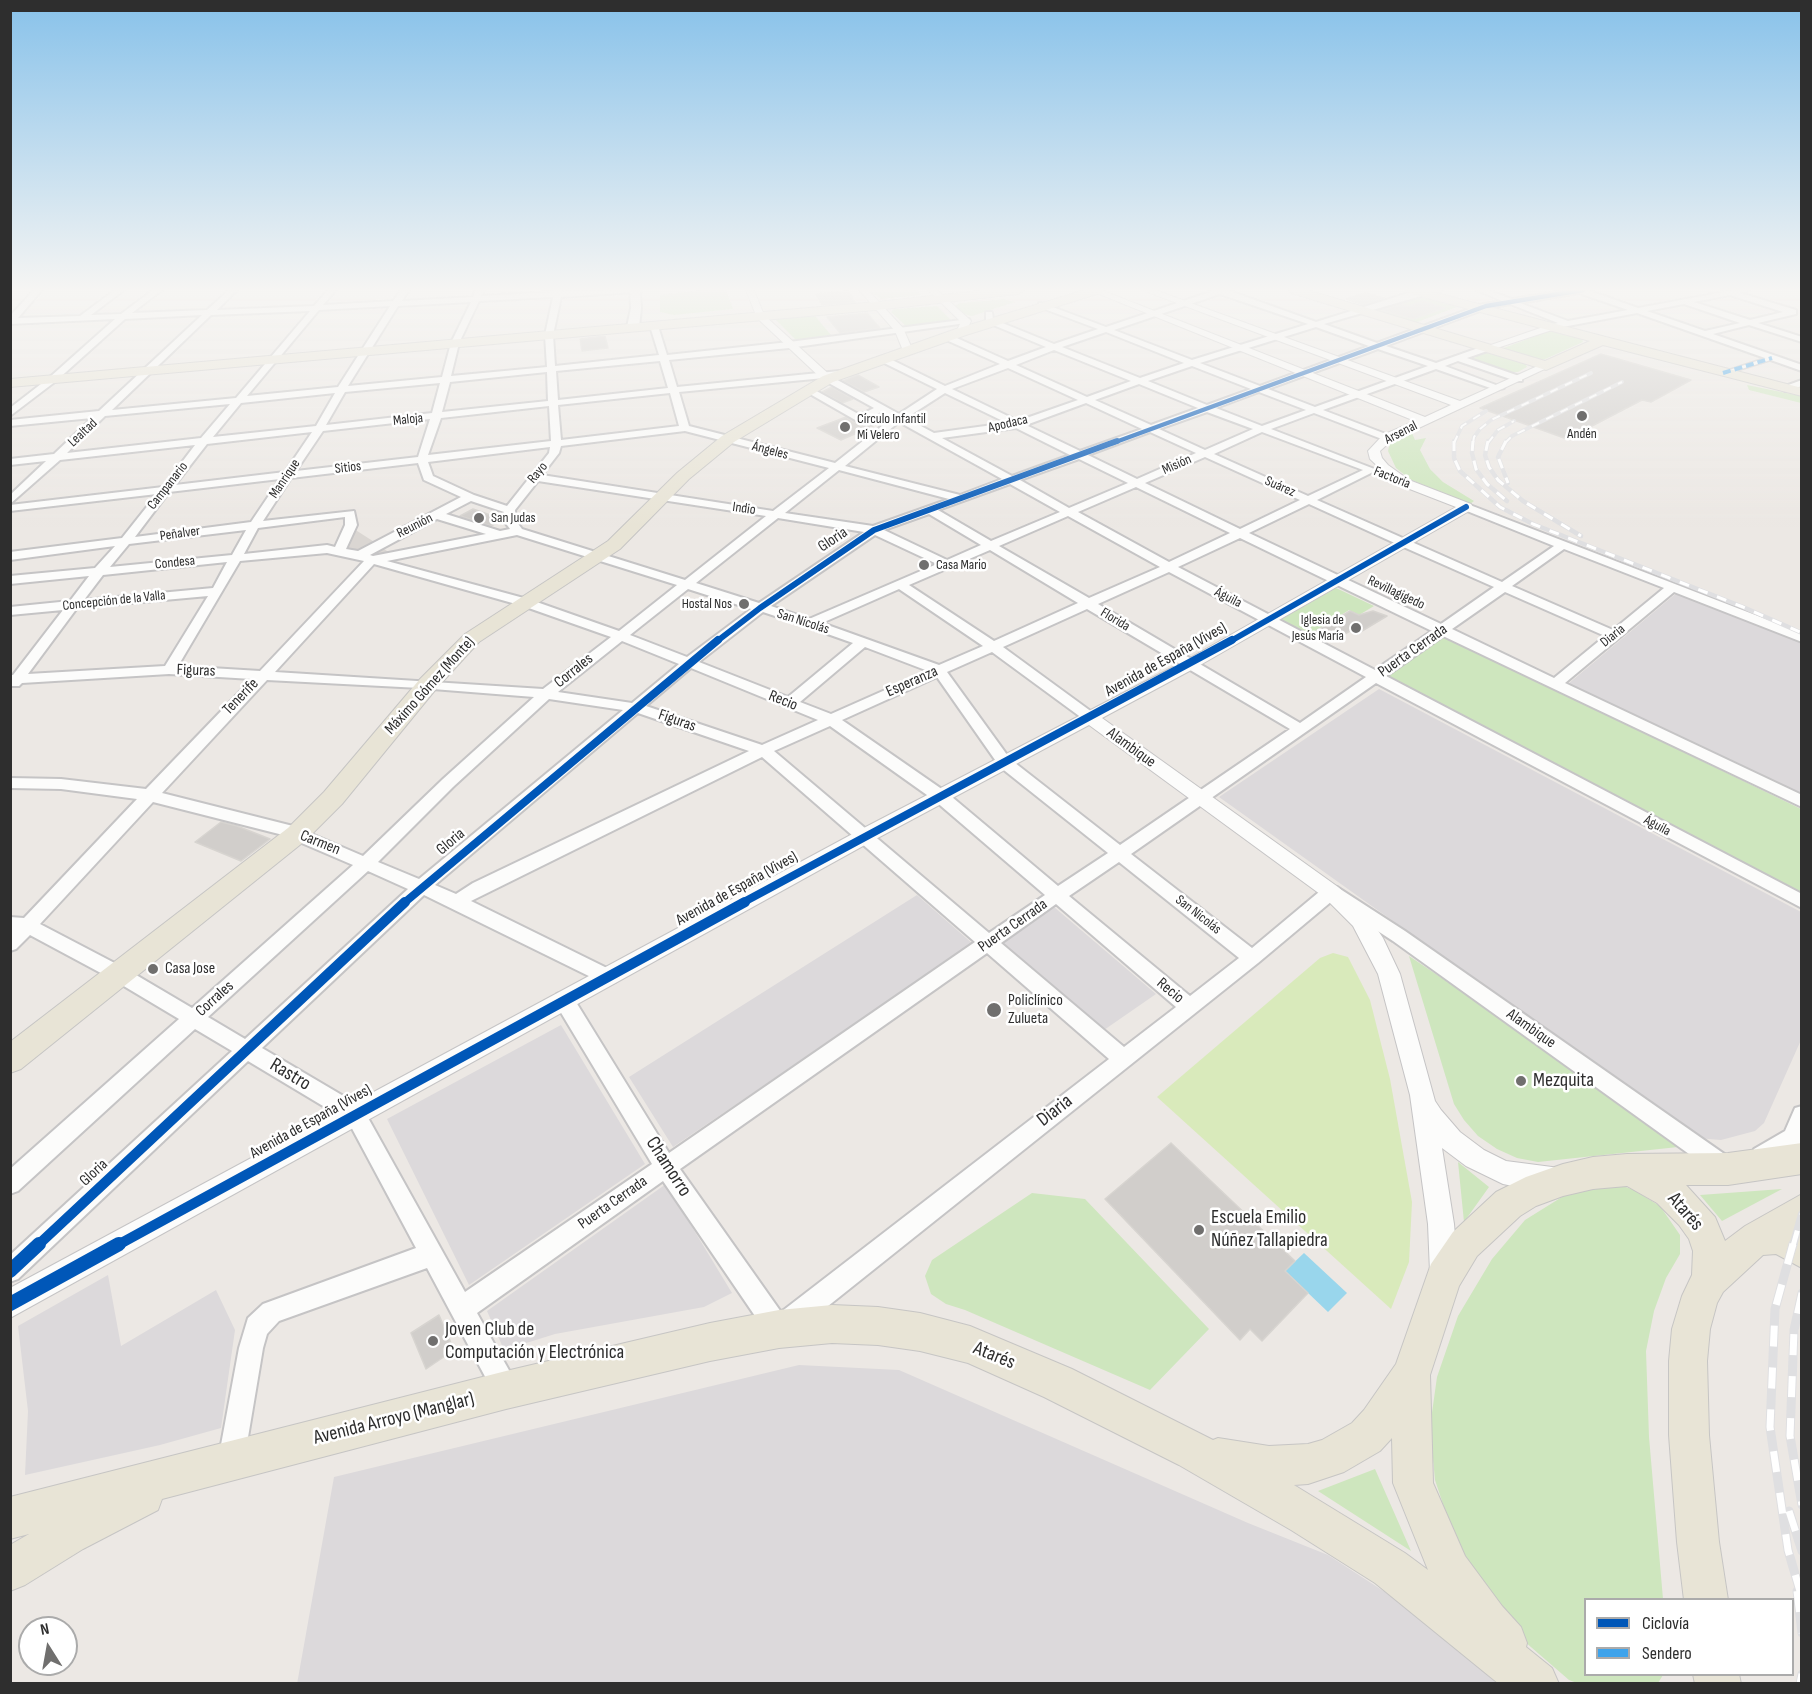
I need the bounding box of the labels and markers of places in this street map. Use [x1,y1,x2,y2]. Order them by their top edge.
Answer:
marker: Andén [1575,409,1589,423]
place label: Círculo Infantil Mi Velero [857,411,926,443]
marker: Círculo Infantil Mi Velero [838,420,852,434]
place label: Andén [1567,426,1597,442]
place label: San Judas [491,510,536,526]
marker: San Judas [472,511,486,525]
place label: Casa Mario [936,557,987,573]
marker: Casa Mario [917,558,931,572]
place label: Hostal Nos [682,596,732,612]
marker: Hostal Nos [737,597,751,611]
place label: Iglesia de Jesús María [1292,612,1344,644]
marker: Iglesia de Jesús María [1349,621,1363,635]
place label: Casa Jose [165,959,215,979]
marker: Casa Jose [146,962,160,976]
place label: Policlínico Zulueta [1008,991,1063,1029]
marker: Policlínico Zulueta [985,1001,1003,1019]
place label: Mezquita [1533,1069,1594,1093]
marker: Mezquita [1514,1074,1528,1088]
place label: Escuela Emilio Núñez Tallapiedra [1211,1206,1328,1253]
marker: Escuela Emilio Núñez Tallapiedra [1192,1223,1206,1237]
place label: Joven Club de Computación y Electrónica [445,1318,624,1365]
marker: Joven Club de Computación y Electrónica [426,1334,440,1348]

